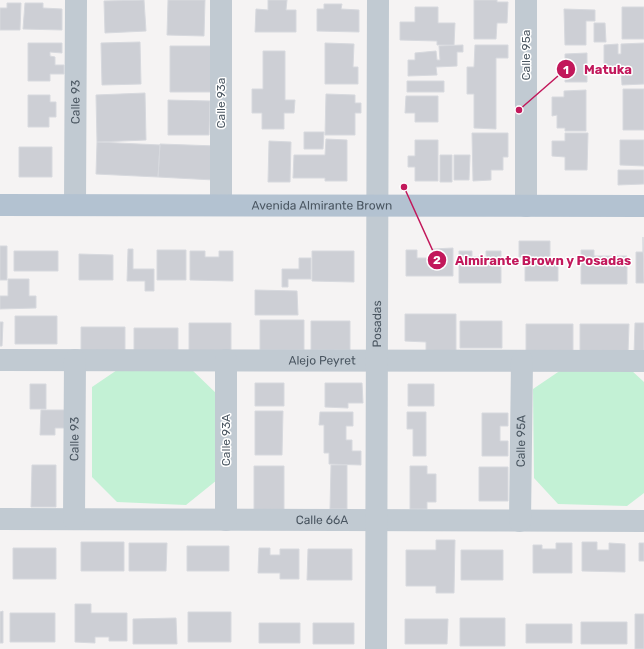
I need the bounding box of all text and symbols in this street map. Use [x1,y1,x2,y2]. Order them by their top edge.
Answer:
street label: Calle 95a [519,30,533,80]
callout: Matuka [556,57,640,82]
text: Matuka [584,62,632,77]
text: 1 [563,63,569,77]
street label: Calle 93a [214,78,228,128]
street label: Calle 93 [68,80,83,124]
street label: Avenida Almirante Brown [252,198,392,213]
callout: Almirante Brown y Posadas [427,248,640,273]
text: 2 [433,253,441,267]
text: Almirante Brown y Posadas [455,253,631,268]
street label: Posadas [370,300,384,348]
street label: Alejo Peyret [288,353,356,368]
street label: Calle 93A [219,414,233,466]
street label: Calle 95A [514,415,528,467]
street label: Calle 93 [67,417,82,461]
street label: Calle 66A [296,513,348,527]

